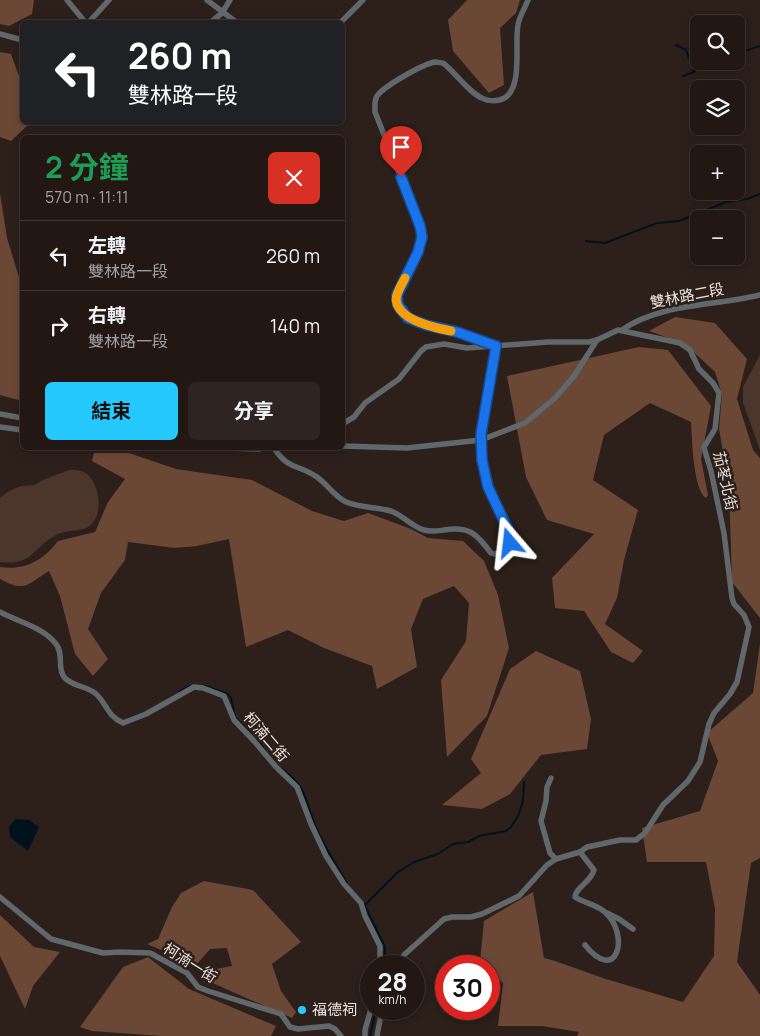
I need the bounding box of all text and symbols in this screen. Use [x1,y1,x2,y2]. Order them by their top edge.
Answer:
map controls [690,15,745,265]
button: search [690,15,745,70]
text: 260 m [128,32,232,80]
icon: left [45,40,110,105]
text: 雙林路一段 [128,80,238,110]
button: layers [690,80,745,135]
pin [380,126,422,177]
icon: arrive [387,133,415,161]
button: + [690,145,745,200]
text: 2 分鐘 [45,146,129,187]
button: close [268,152,320,204]
text: 570 m · 11:11 [45,186,129,208]
button: − [690,210,745,265]
text: 左轉 [88,232,126,258]
icon: left [45,242,73,270]
text: 260 m [266,243,320,269]
text: 雙林路一段 [88,260,168,282]
street label: 雙林路二段 [648,278,726,313]
text: 右轉 [88,302,126,328]
icon: right [45,312,73,340]
text: 140 m [270,313,320,339]
text: 雙林路一段 [88,330,168,352]
button: 結束 [45,382,178,440]
button: 分享 [188,382,320,440]
street label: 茄苳北街 [709,449,742,512]
position arrow [483,516,535,568]
street label: 柯湳二街 [239,707,294,766]
street label: 柯湳一街 [159,938,221,987]
speed limit sign: 30 [435,955,500,1020]
text: 28 [377,964,408,999]
text: km/h [379,991,406,1008]
place label: 福德祠 [312,999,357,1020]
marker: 福德祠 [296,1004,308,1016]

